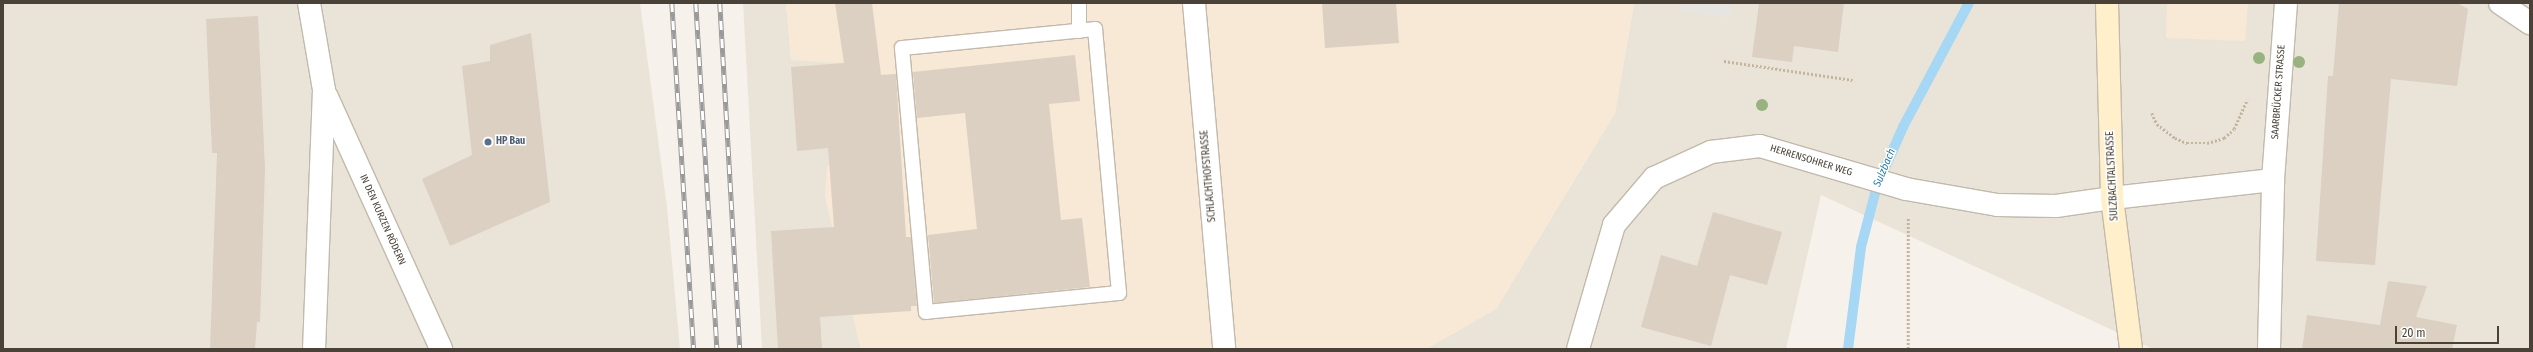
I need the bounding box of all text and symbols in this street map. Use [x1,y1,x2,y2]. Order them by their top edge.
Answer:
street label: SAARBRÜCKER STRASSE [2270,44,2288,140]
street label: SCHLACHTHOFSTRASSE [1199,129,1219,223]
street label: SULZBACHTALSTRASSE [2105,131,2121,221]
place label: HP Bau [496,136,525,148]
marker: HP Bau [483,137,493,147]
street label: HERRENSOHRER WEG [1768,143,1854,179]
water label: Sulzbach [1871,147,1899,189]
street label: IN DEN KURZEN RÖDERN [357,173,407,267]
scale bar [2397,318,2501,344]
text: 20 m [2402,326,2426,340]

